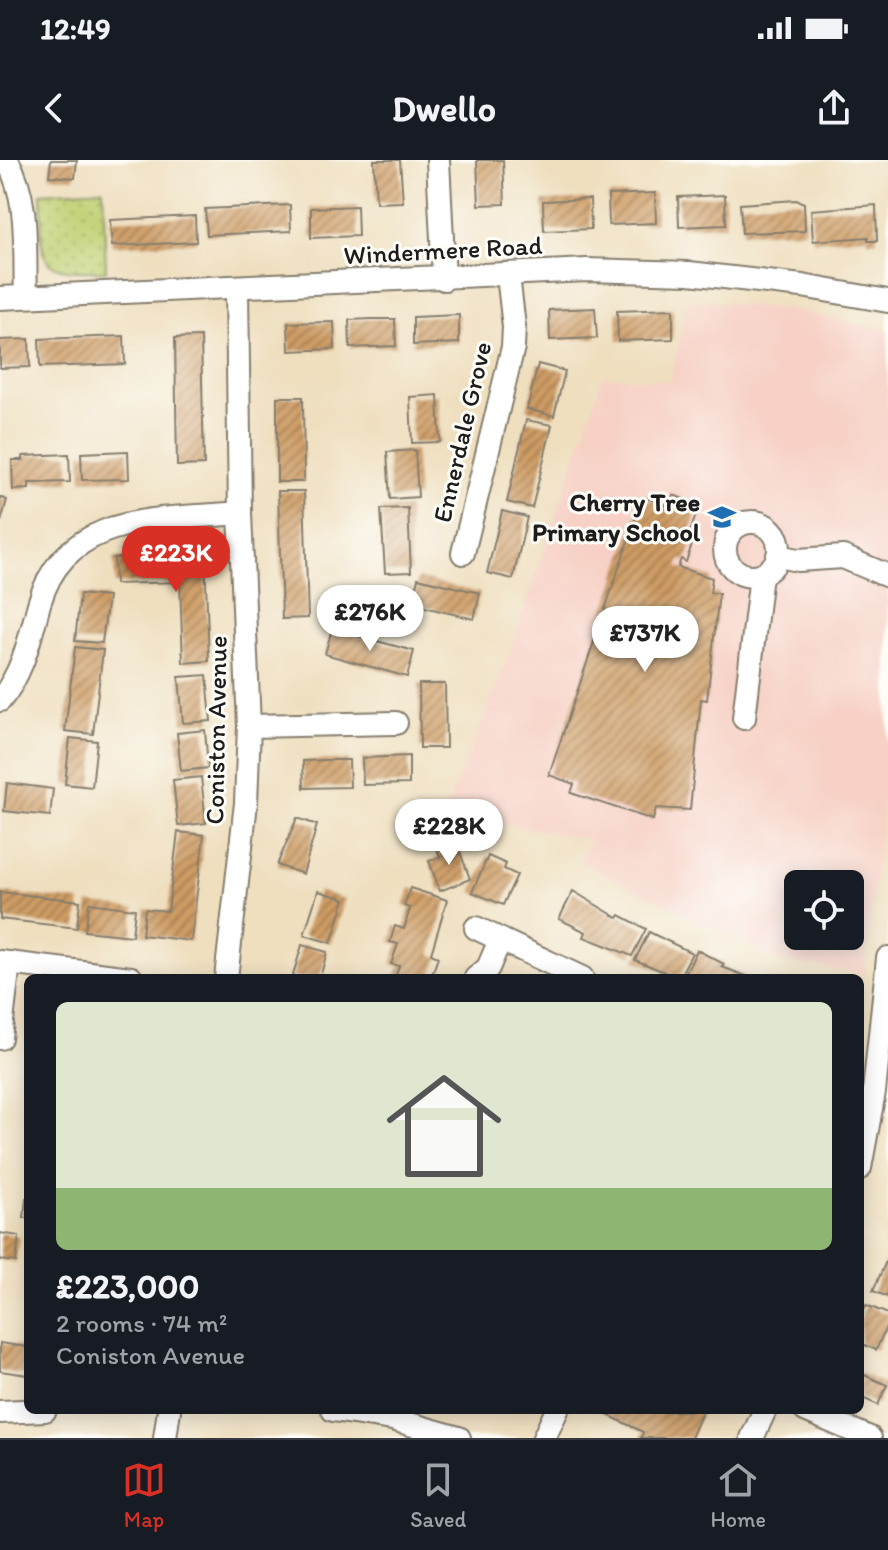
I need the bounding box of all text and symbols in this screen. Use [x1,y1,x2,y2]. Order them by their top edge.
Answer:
text: 12:49 [40,10,111,47]
icon: back [32,86,76,130]
icon: share [812,86,856,130]
text: Dwello [392,87,496,130]
street label: Windermere Road [343,229,543,271]
street label: Ennerdale Grove [426,339,498,525]
place label: Cherry Tree Primary School [532,486,701,548]
school or university icon: Cherry Tree Primary School [707,502,737,532]
pin: £223K [120,526,232,594]
text: £223K [140,536,212,568]
pin: £276K [314,585,426,653]
text: £276K [335,595,405,627]
pin: £737K [589,606,701,674]
text: £737K [610,616,680,648]
street label: Coniston Avenue [198,635,234,825]
pin: £228K [393,799,505,867]
text: £228K [413,809,485,841]
map controls [784,870,864,950]
button: locate [784,870,864,950]
icon: home [372,1054,516,1198]
text: £223,000 [56,1266,199,1307]
text: 2 rooms · 74 m² [56,1307,227,1339]
text: Coniston Avenue [56,1339,245,1371]
tab: Map [122,1458,166,1533]
tab: Saved [410,1458,466,1533]
tab: Home [710,1458,766,1533]

